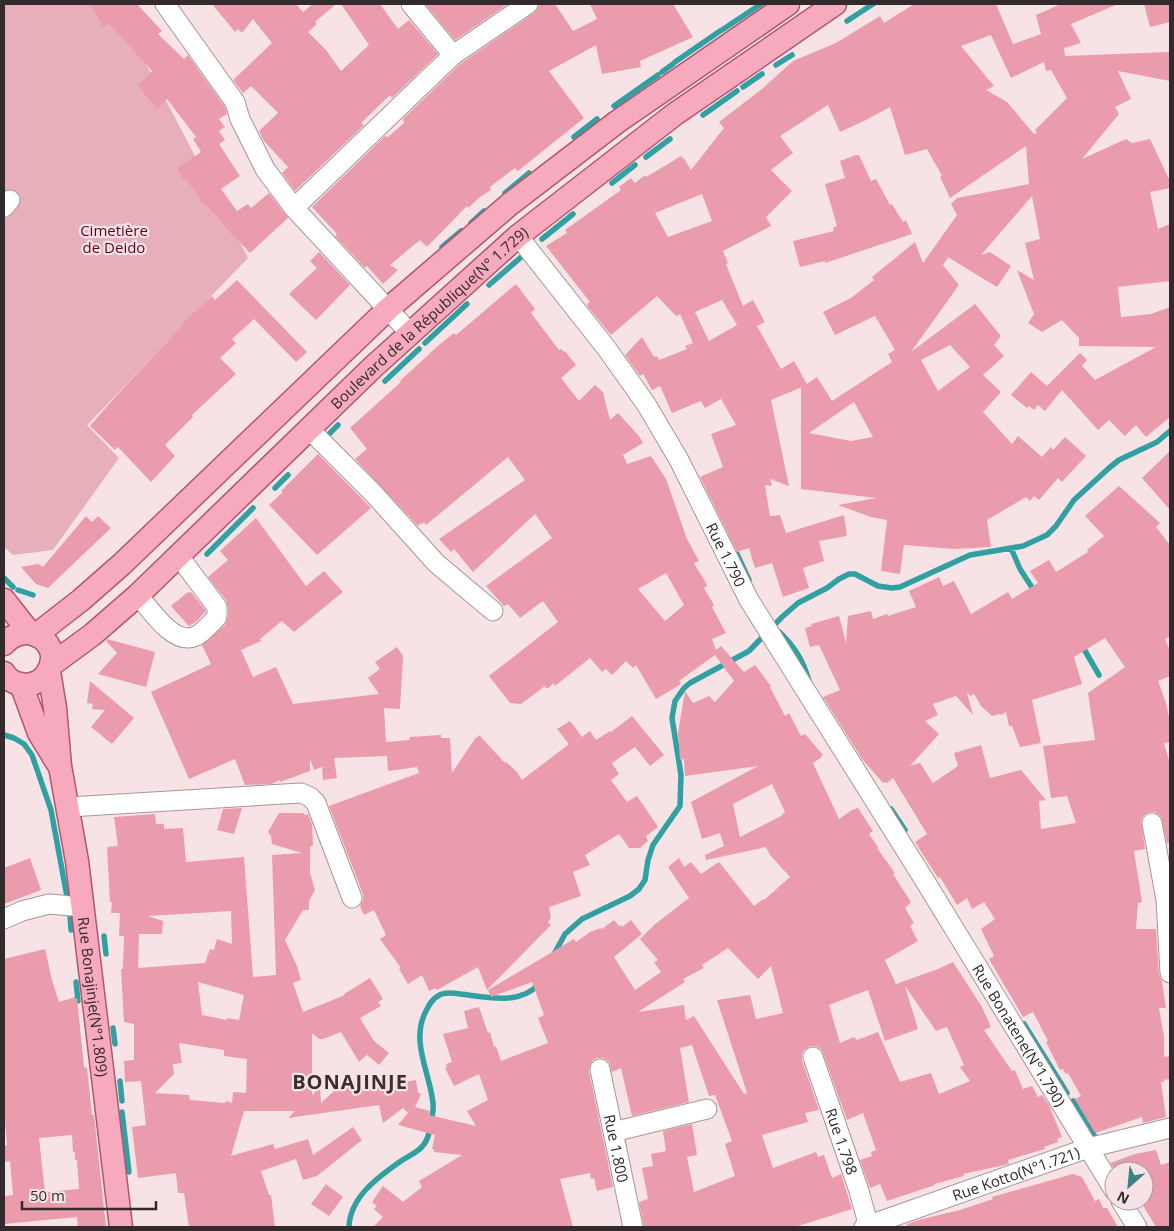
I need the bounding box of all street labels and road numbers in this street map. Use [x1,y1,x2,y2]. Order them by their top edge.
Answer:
street label: Boulevard de la République(N° 1.729) [326,222,532,413]
street label: Rue 1.790 [702,519,751,590]
street label: Rue Bonajinje(N°1.809) [74,916,113,1078]
street label: Rue Bonatene(N°1.790) [968,960,1070,1110]
street label: Rue 1.798 [821,1105,863,1177]
street label: Rue 1.800 [600,1112,633,1184]
street label: Rue Kotto(N°1.721) [949,1142,1082,1205]

